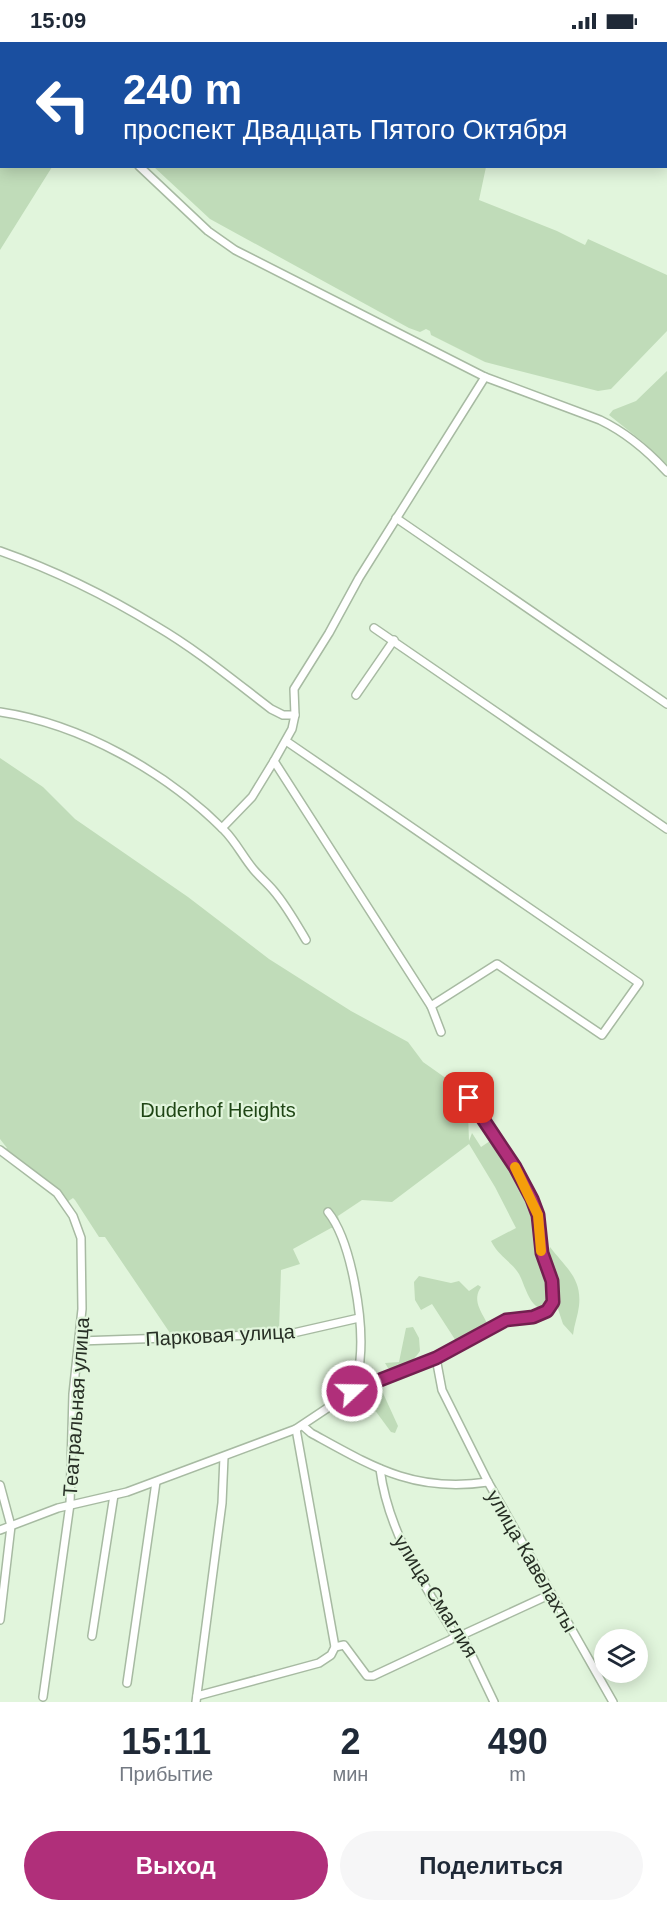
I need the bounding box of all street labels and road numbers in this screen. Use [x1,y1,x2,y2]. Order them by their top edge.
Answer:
street label: Театральная улица [59,1316,93,1498]
street label: Парковая улица [145,1320,296,1350]
street label: улица Кавелахты [482,1486,582,1636]
street label: улица Смаглия [389,1531,483,1661]

